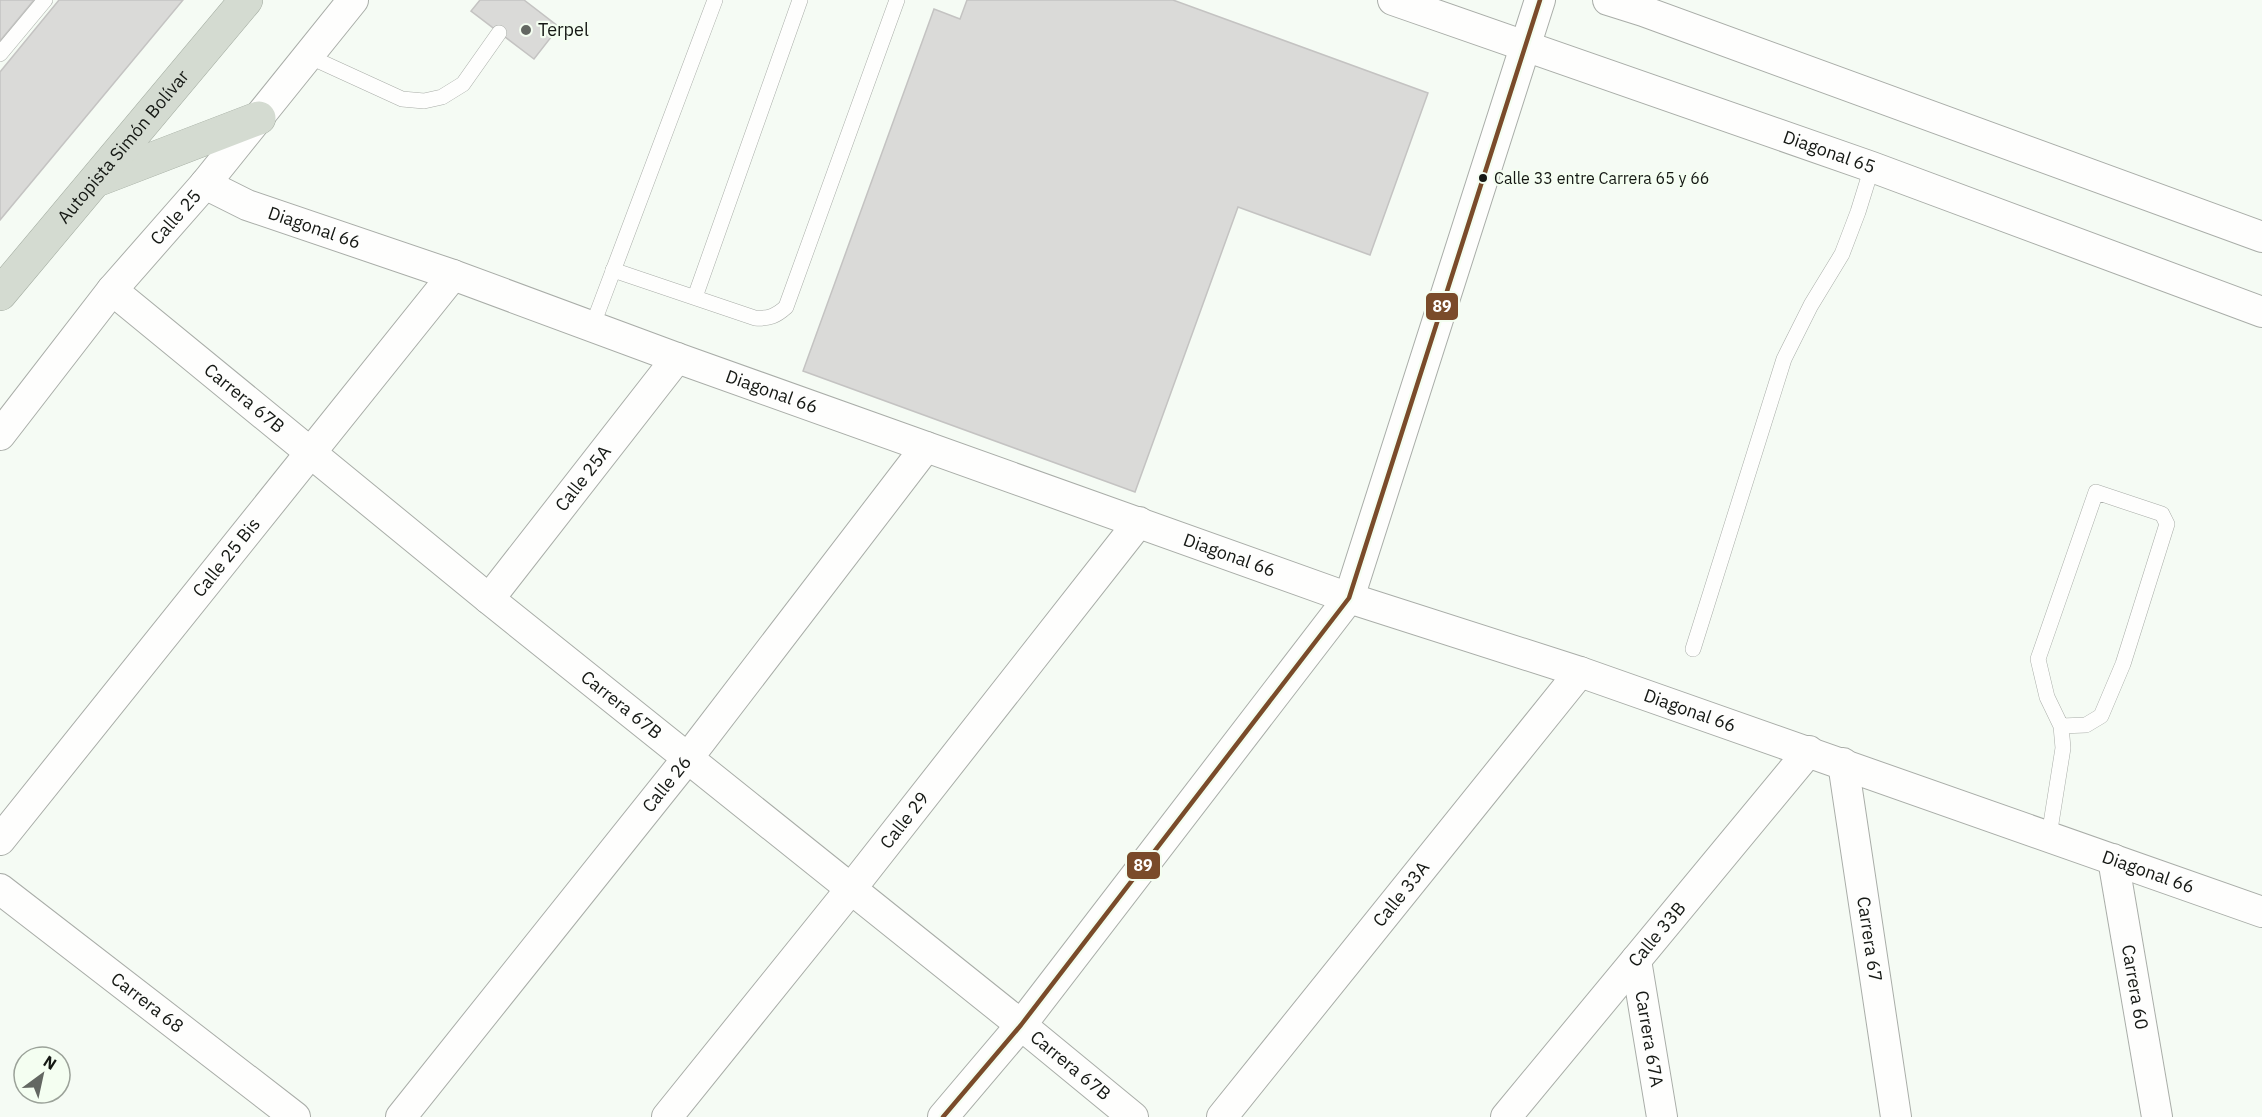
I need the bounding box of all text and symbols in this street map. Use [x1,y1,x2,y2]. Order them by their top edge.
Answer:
place label: Terpel [538,18,589,41]
marker: Terpel [519,23,533,37]
street label: Autopista Simón Bolívar [52,65,194,228]
street label: Diagonal 65 [1780,125,1879,178]
place label: Calle 33 entre Carrera 65 y 66 [1494,168,1709,188]
marker: Calle 33 entre Carrera 65 y 66 [1477,172,1489,184]
street label: Calle 25 [145,184,206,249]
street label: Diagonal 66 [265,201,364,254]
line badge: 89 [1425,292,1459,321]
text: 89 [1432,296,1452,316]
street label: Carrera 67B [200,358,290,438]
street label: Diagonal 66 [723,364,821,418]
street label: Calle 25A [550,440,616,516]
street label: Calle 25 Bis [187,513,265,602]
street label: Diagonal 66 [1180,528,1279,582]
street label: Carrera 67B [576,665,667,744]
street label: Diagonal 66 [1641,683,1739,737]
street label: Calle 26 [637,751,696,817]
street label: Calle 29 [875,787,934,853]
street label: Diagonal 66 [2099,845,2198,898]
line badge: 89 [1126,851,1161,880]
text: 89 [1133,855,1153,875]
street label: Calle 33A [1368,856,1435,931]
street label: Carrera 67 [1852,895,1888,983]
street label: Calle 33B [1623,897,1690,972]
street label: Carrera 60 [2117,943,2154,1031]
street label: Carrera 68 [106,967,188,1038]
street label: Carrera 67A [1630,989,1669,1089]
street label: Carrera 67B [1026,1025,1116,1105]
north arrow [12,1045,72,1105]
text: N [40,1051,60,1074]

